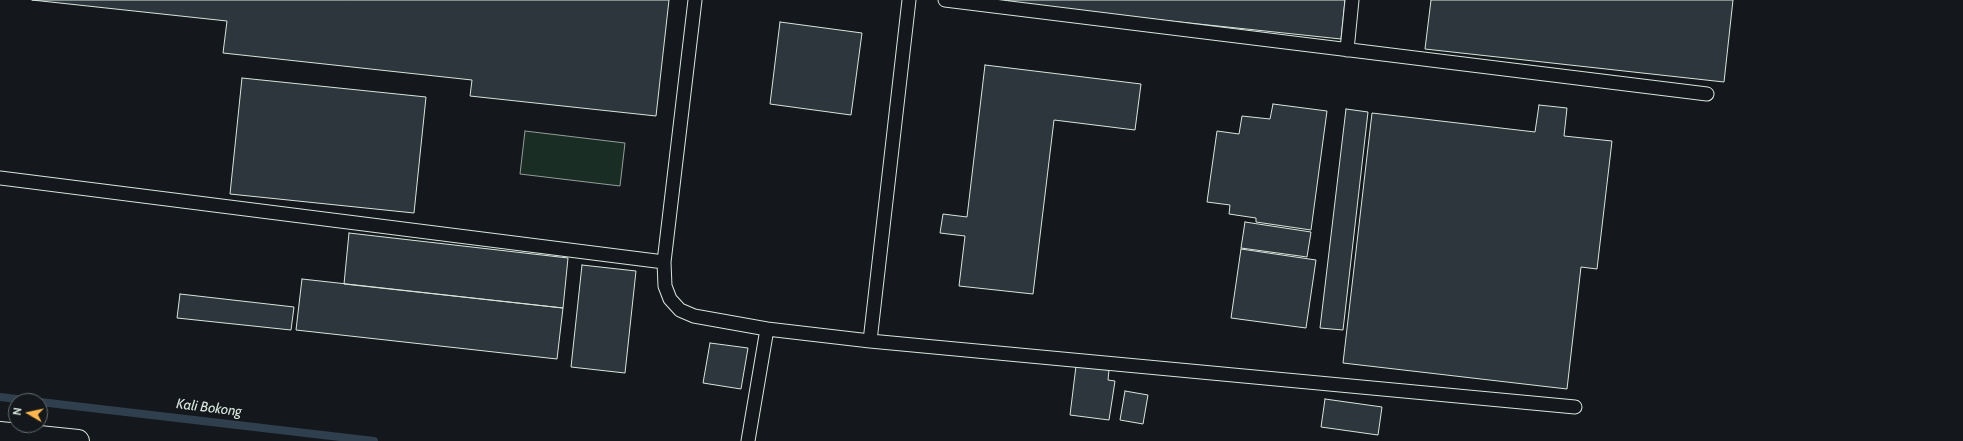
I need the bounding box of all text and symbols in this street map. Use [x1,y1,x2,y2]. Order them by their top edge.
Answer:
north arrow [8,393,48,433]
water label: Kali Bokong [175,396,243,420]
text: N [10,406,25,416]

